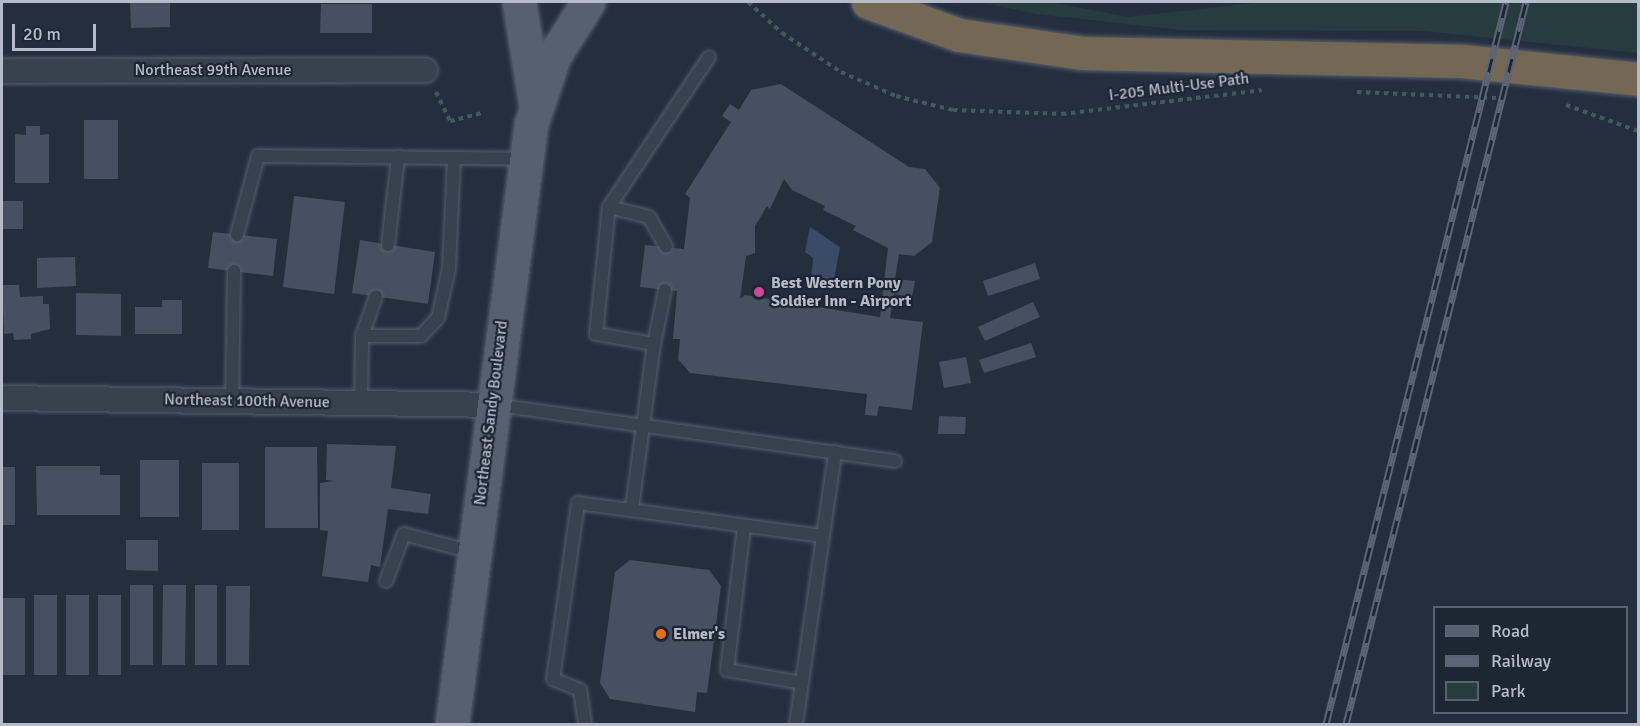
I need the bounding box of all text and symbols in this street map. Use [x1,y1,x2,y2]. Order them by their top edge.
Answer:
scale bar [15,12,99,50]
text: 20 m [23,23,61,45]
street label: Northeast 99th Avenue [134,60,292,80]
street label: I-205 Multi-Use Path [1108,69,1250,105]
place label: Best Western Pony Soldier Inn - Airport [771,273,911,311]
marker: Best Western Pony Soldier Inn - Airport [752,285,766,299]
street label: Northeast Sandy Boulevard [470,320,512,506]
street label: Northeast 100th Avenue [164,390,330,412]
legend [1433,606,1628,714]
text: Road [1491,620,1530,642]
place label: Elmer's [673,624,725,644]
marker: Elmer's [654,627,668,641]
text: Railway [1491,650,1551,672]
text: Park [1491,680,1526,702]

